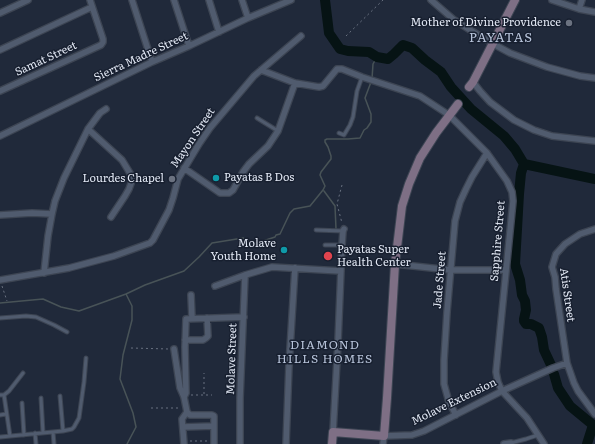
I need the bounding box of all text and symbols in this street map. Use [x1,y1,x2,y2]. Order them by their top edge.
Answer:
place label: Mother of Divine Providence [411,16,561,30]
marker: Mother of Divine Providence [564,18,574,28]
street label: Sierra Madre Street [92,29,190,85]
district label: PAYATAS [469,30,533,46]
street label: Samat Street [13,39,79,79]
street label: Mayon Street [168,106,218,170]
place label: Payatas B Dos [224,171,294,185]
place label: Lourdes Chapel [83,172,164,186]
marker: Payatas B Dos [211,173,221,183]
marker: Lourdes Chapel [167,174,177,184]
street label: Sapphire Street [488,200,508,282]
place label: Molave Youth Home [210,237,276,263]
place label: Payatas Super Health Center [337,243,411,269]
marker: Molave Youth Home [279,245,289,255]
marker: Payatas Super Health Center [322,250,334,262]
street label: Jade Street [431,251,449,309]
street label: Atis Street [557,267,577,323]
street label: Molave Street [224,323,240,395]
district label: DIAMOND HILLS HOMES [277,338,373,366]
street label: Molave Extension [409,376,499,428]

